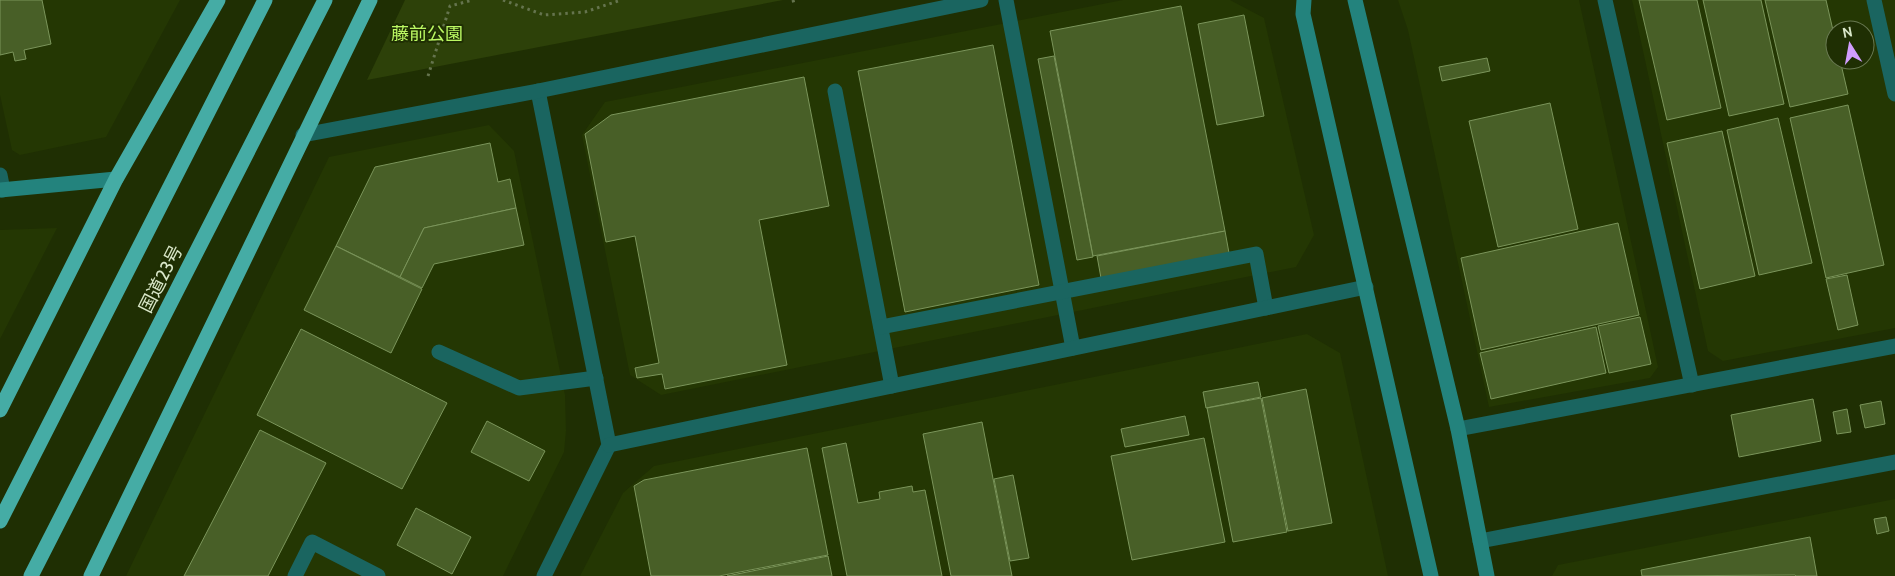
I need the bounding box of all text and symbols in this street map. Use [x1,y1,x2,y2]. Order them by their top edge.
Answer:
north arrow [1825,20,1875,70]
text: N [1841,22,1854,42]
park label: 藤前公園 [391,23,463,45]
street label: 国道23号 [135,241,187,317]

